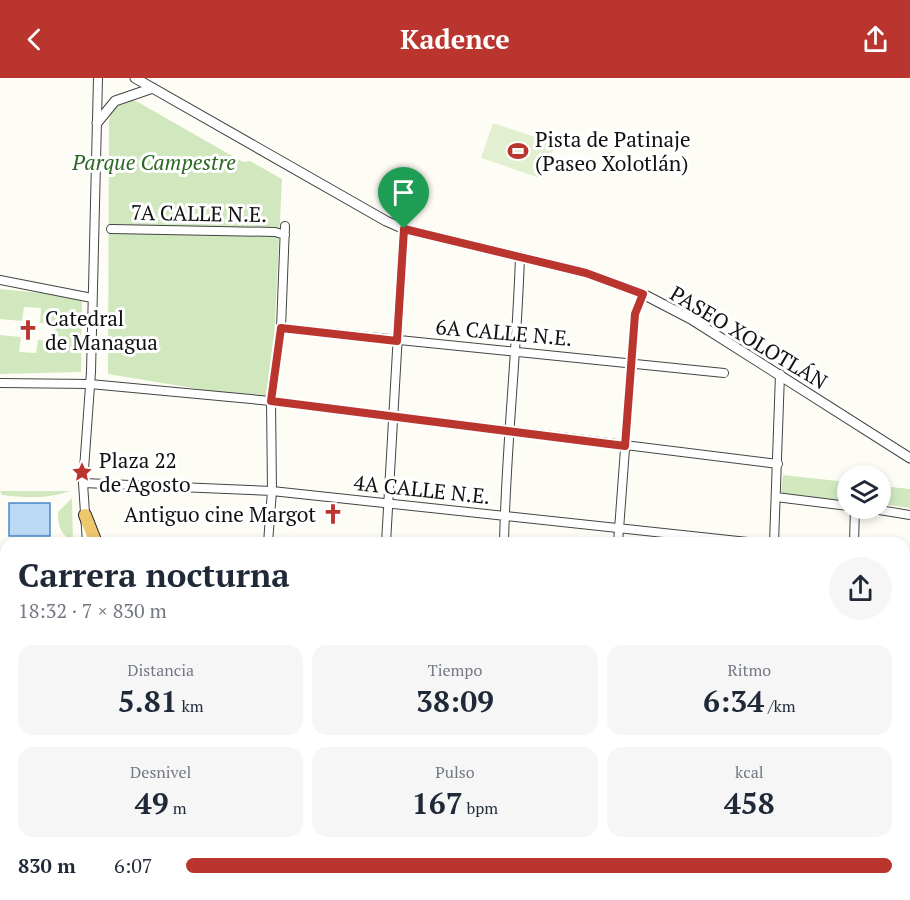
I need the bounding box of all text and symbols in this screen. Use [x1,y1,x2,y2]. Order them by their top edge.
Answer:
text: Kadence [400,21,510,57]
icon: back [18,23,51,56]
icon: share [859,23,892,56]
place label: Pista de Patinaje (Paseo Xolotlán) [535,125,691,177]
sports icon: Pista de Patinaje (Paseo Xolotlán) [506,139,530,163]
park label: Parque Campestre [71,148,236,176]
pin [378,167,429,229]
icon: arrive [387,176,420,209]
street label: 7A CALLE N.E. [131,198,267,228]
street label: PASEO XOLOTLÁN [665,279,833,395]
place label: Catedral de Managua [45,304,158,356]
street label: 6A CALLE N.E. [434,312,574,352]
church icon: Catedral de Managua [16,318,40,342]
place label: Plaza 22 de Agosto [99,446,191,498]
place icon: Plaza 22 de Agosto [70,460,94,484]
map controls [837,465,891,519]
button: layers [837,465,891,519]
street label: 4A CALLE N.E. [352,468,492,510]
place label: Antiguo cine Margot [124,500,316,528]
church icon: Antiguo cine Margot [321,502,345,526]
text: Carrera nocturna [18,553,290,596]
button: share [829,557,892,620]
text: 18:32 · 7 × 830 m [18,597,167,624]
text: Distancia [127,659,194,681]
text: Tiempo [428,659,482,681]
text: Ritmo [728,659,771,681]
text: 5.81 [118,681,178,721]
text: 38:09 [416,681,494,721]
text: 6:34 [703,681,764,721]
text: km [178,695,204,717]
text: /km [764,695,796,717]
text: Desnivel [130,761,191,783]
text: Pulso [435,761,475,783]
text: kcal [735,761,764,783]
text: 49 [135,783,169,823]
text: 167 [412,783,463,823]
text: 458 [724,783,775,823]
text: m [169,797,186,819]
text: bpm [463,797,498,819]
text: 830 m [18,852,76,879]
text: 6:07 [114,852,153,879]

